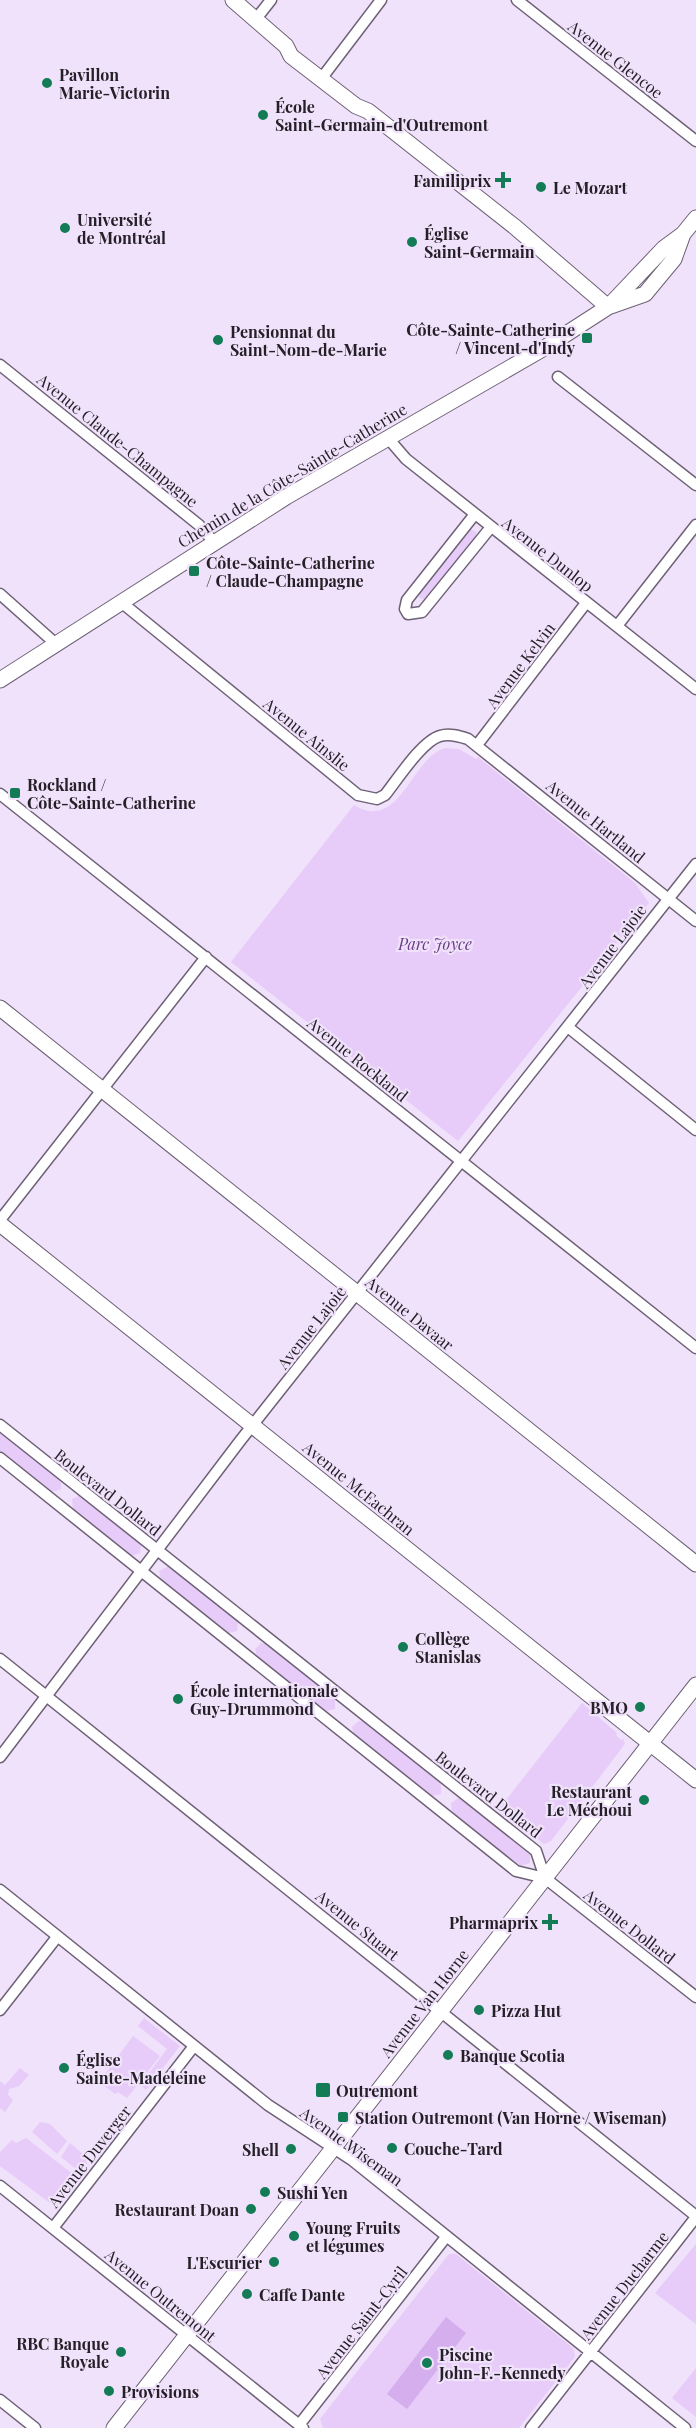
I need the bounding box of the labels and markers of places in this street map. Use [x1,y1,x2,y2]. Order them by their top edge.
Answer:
place label: Pavillon Marie-Victorin [59,64,170,103]
marker: Pavillon Marie-Victorin [40,76,54,90]
place label: École Saint-Germain-d'Outremont [275,96,489,135]
marker: École Saint-Germain-d'Outremont [256,108,270,122]
place label: Familiprix [413,170,491,191]
marker: Familiprix [496,173,510,187]
place label: Le Mozart [553,177,627,198]
marker: Le Mozart [534,180,548,194]
place label: Université de Montréal [77,209,166,248]
marker: Université de Montréal [58,221,72,235]
place label: Église Saint-Germain [424,223,535,262]
marker: Église Saint-Germain [405,235,419,249]
place label: Côte-Sainte-Catherine / Vincent-d'Indy [406,319,576,358]
place label: Pensionnat du Saint-Nom-de-Marie [230,321,387,360]
marker: Côte-Sainte-Catherine / Vincent-d'Indy [580,331,594,345]
marker: Pensionnat du Saint-Nom-de-Marie [211,333,225,347]
place label: Côte-Sainte-Catherine / Claude-Champagne [206,552,375,591]
marker: Côte-Sainte-Catherine / Claude-Champagne [187,564,201,578]
place label: Rockland / Côte-Sainte-Catherine [27,774,196,813]
marker: Rockland / Côte-Sainte-Catherine [8,786,22,800]
place label: Collège Stanislas [415,1628,481,1667]
marker: Collège Stanislas [396,1640,410,1654]
place label: École internationale Guy-Drummond [190,1680,338,1719]
marker: École internationale Guy-Drummond [171,1692,185,1706]
place label: BMO [590,1697,628,1718]
marker: BMO [633,1700,647,1714]
place label: Restaurant Le Méchoui [546,1781,632,1820]
marker: Restaurant Le Méchoui [637,1793,651,1807]
place label: Pharmaprix [449,1912,538,1933]
marker: Pharmaprix [543,1915,557,1929]
place label: Pizza Hut [491,2000,562,2021]
marker: Pizza Hut [472,2003,486,2017]
place label: Banque Scotia [460,2045,566,2066]
marker: Banque Scotia [441,2048,455,2062]
place label: Église Sainte-Madeleine [76,2049,206,2088]
marker: Église Sainte-Madeleine [57,2061,71,2075]
place label: Outremont [336,2080,419,2101]
marker: Outremont [314,2081,332,2099]
place label: Station Outremont (Van Horne / Wiseman) [355,2107,666,2128]
marker: Station Outremont (Van Horne / Wiseman) [336,2110,350,2124]
place label: Couche-Tard [404,2138,503,2159]
place label: Shell [242,2139,279,2160]
marker: Couche-Tard [385,2141,399,2155]
marker: Shell [284,2142,298,2156]
place label: Sushi Yen [277,2182,348,2203]
marker: Sushi Yen [258,2185,272,2199]
place label: Restaurant Doan [114,2199,239,2220]
marker: Restaurant Doan [244,2202,258,2216]
place label: Young Fruits et légumes [305,2217,400,2256]
marker: Young Fruits et légumes [287,2229,301,2243]
place label: L'Escurier [186,2252,263,2273]
marker: L'Escurier [267,2255,281,2269]
place label: Caffe Dante [259,2284,345,2305]
marker: Caffe Dante [240,2287,254,2301]
place label: RBC Banque Royale [16,2333,109,2372]
place label: Piscine John-F.-Kennedy [438,2344,566,2383]
marker: RBC Banque Royale [114,2345,128,2359]
marker: Piscine John-F.-Kennedy [420,2356,434,2370]
place label: Provisions [121,2381,199,2402]
marker: Provisions [102,2384,116,2398]

